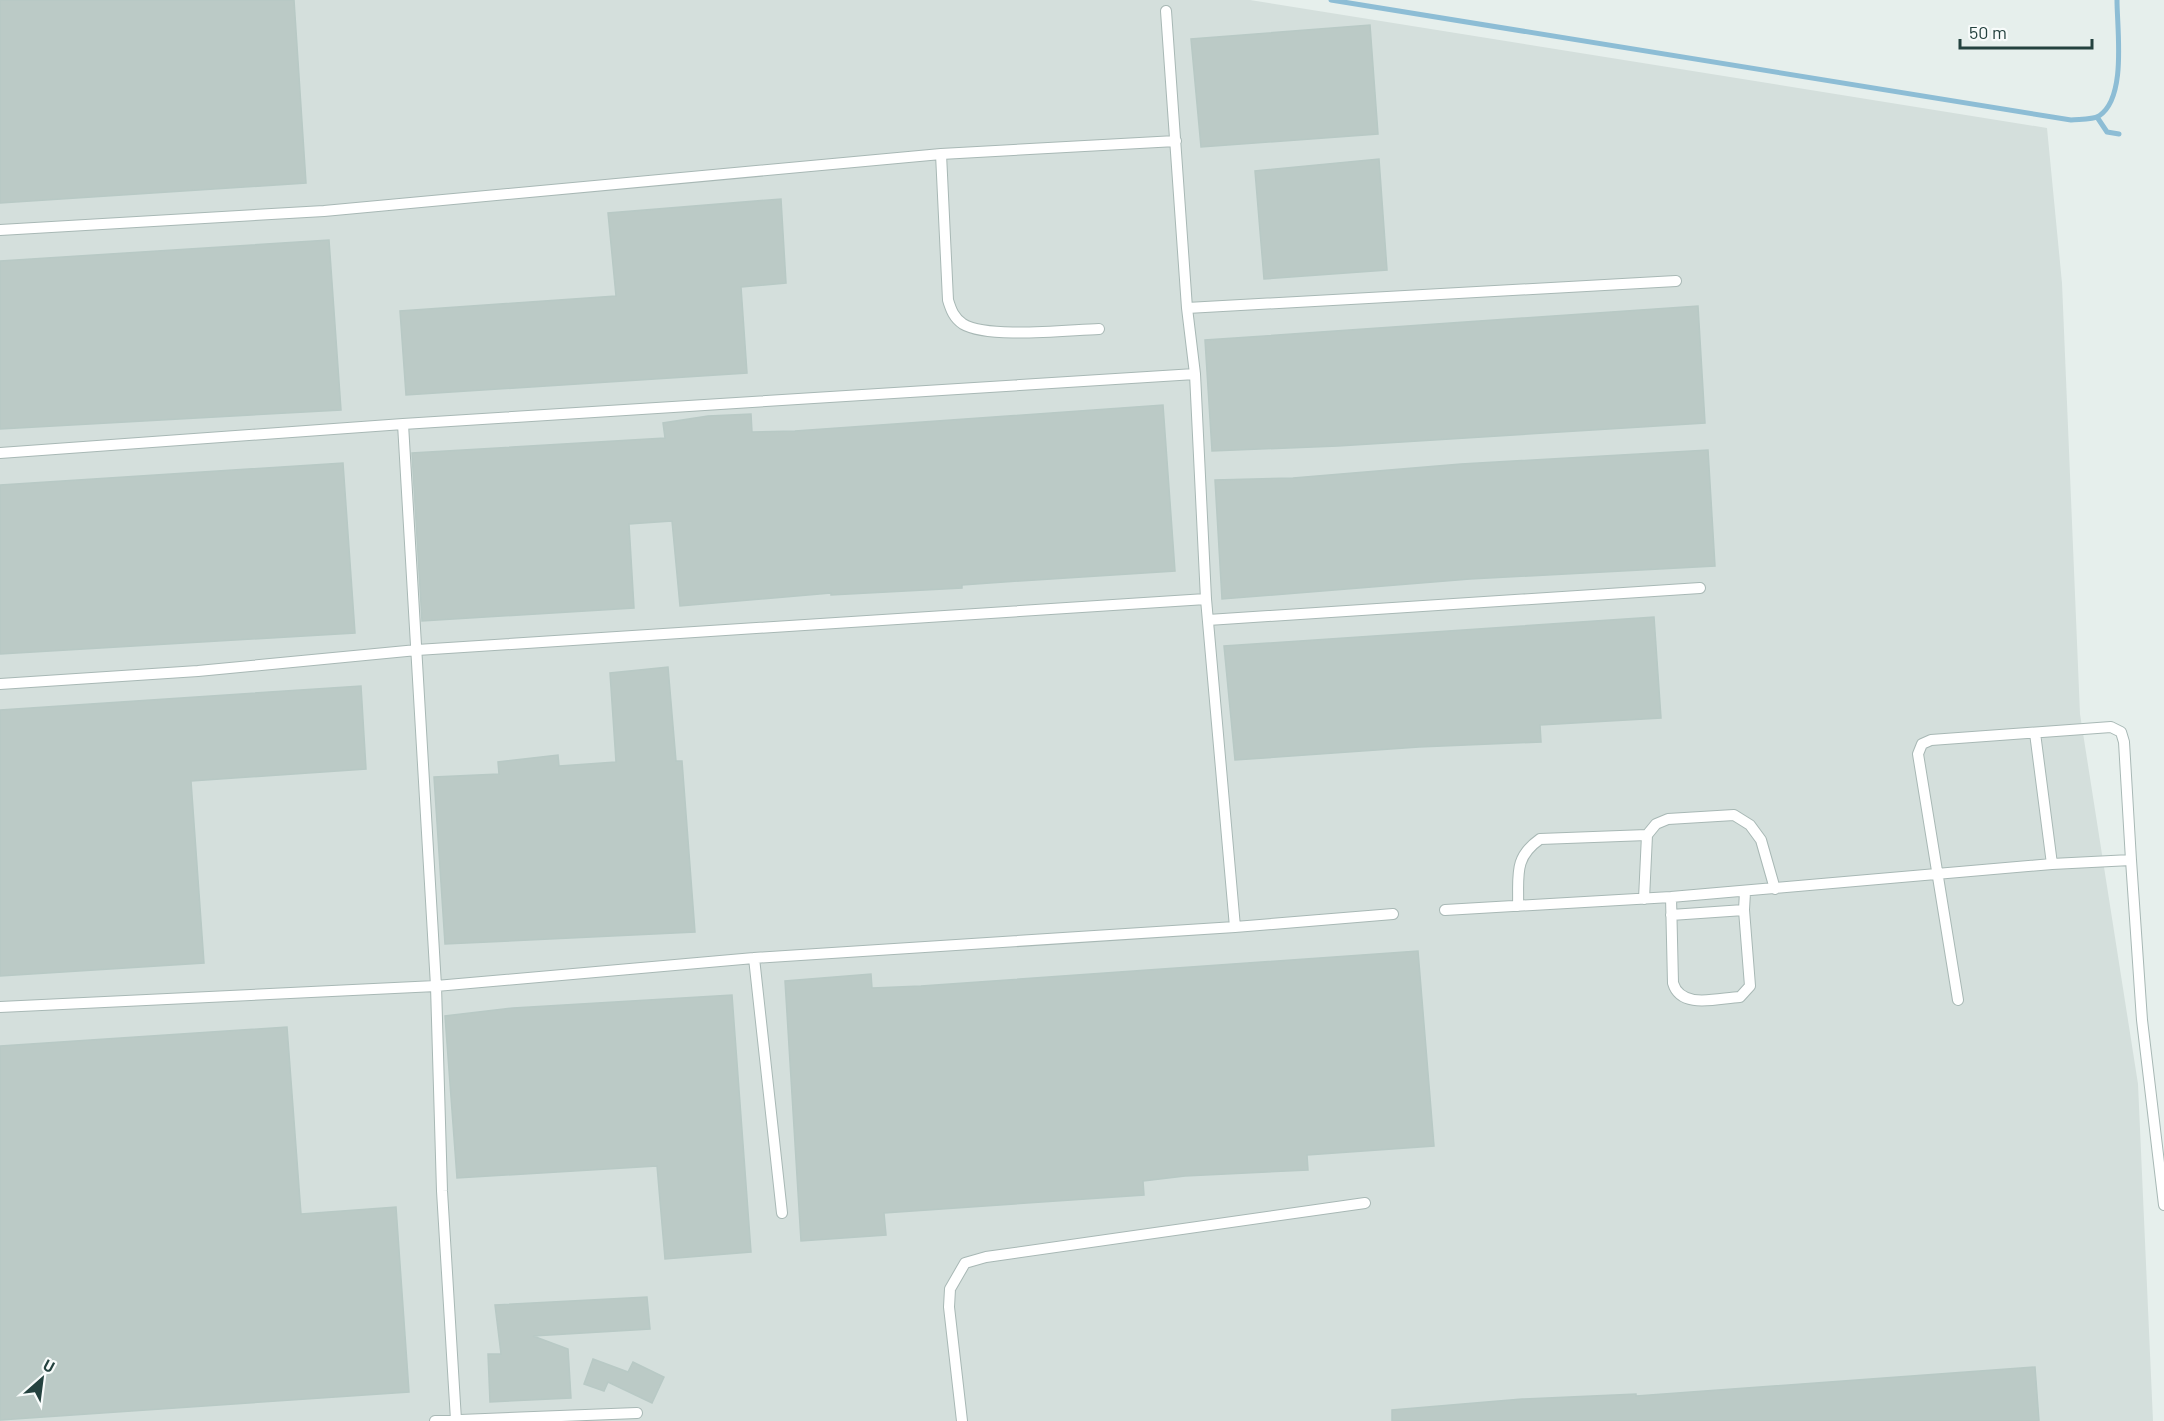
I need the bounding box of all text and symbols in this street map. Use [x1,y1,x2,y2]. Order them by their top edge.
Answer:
scale bar [1960,12,2092,50]
text: 50 m [1969,21,2007,43]
north arrow [12,1349,72,1409]
text: U [40,1355,58,1376]

